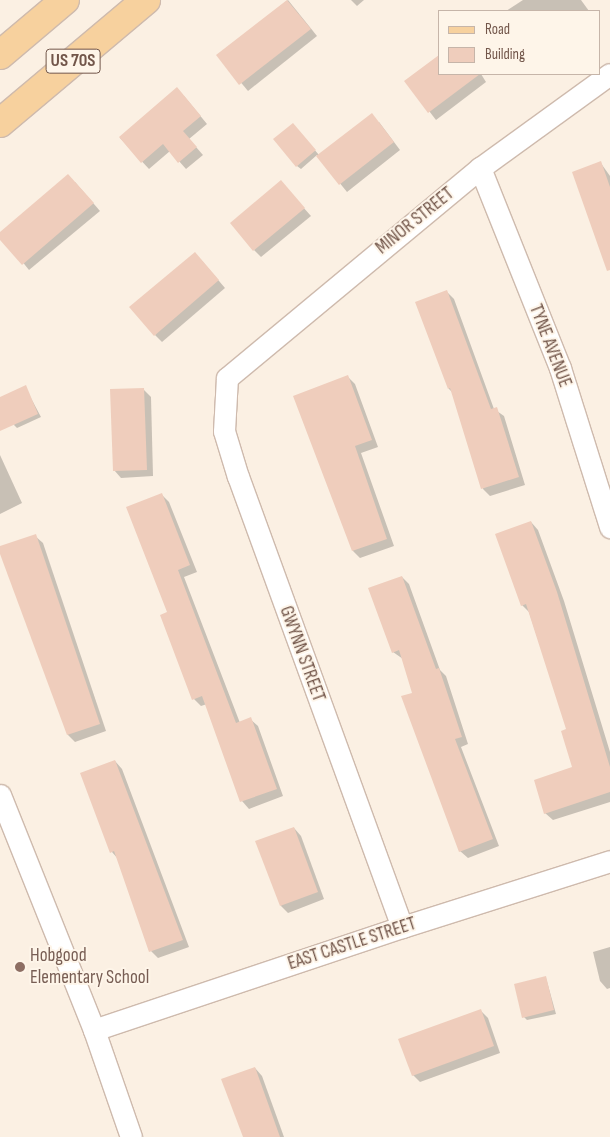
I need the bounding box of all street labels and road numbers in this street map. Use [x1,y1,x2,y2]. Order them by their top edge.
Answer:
road number: US 70S [46,46,100,76]
street label: MINOR STREET [371,183,459,259]
street label: TYNE AVENUE [524,301,576,391]
street label: GWYNN STREET [274,603,330,705]
street label: EAST CASTLE STREET [285,913,419,975]

